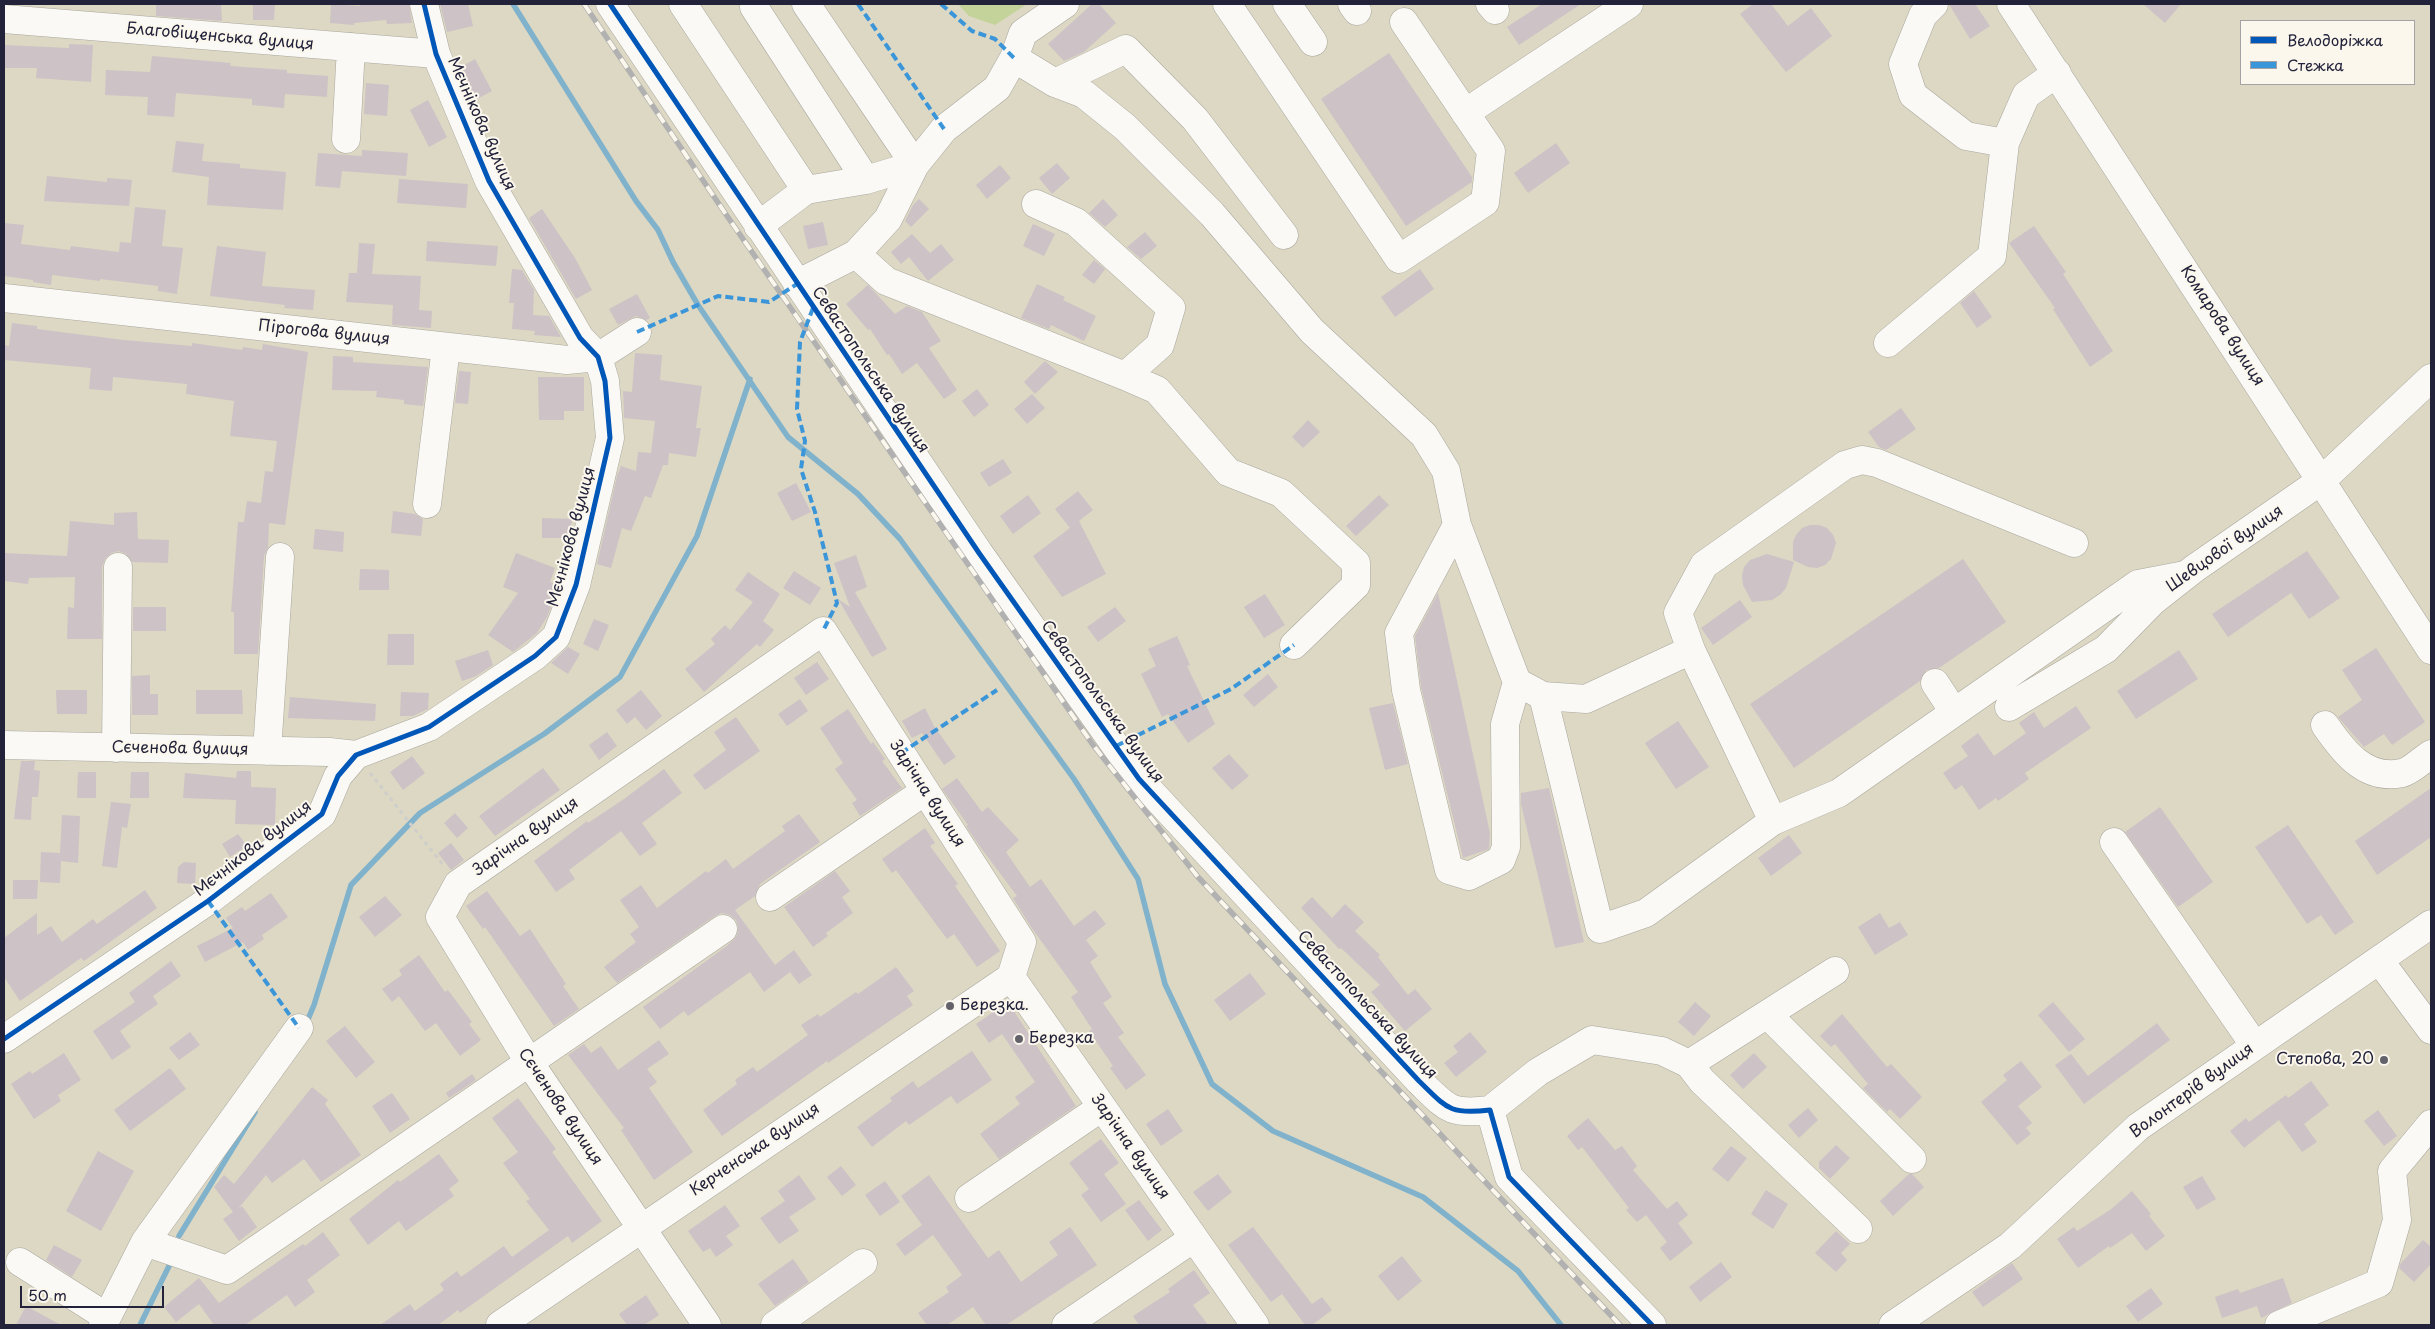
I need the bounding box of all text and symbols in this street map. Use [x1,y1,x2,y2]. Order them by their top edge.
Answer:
street label: Благовіщенська вулиця [125,19,315,55]
legend [2240,20,2415,85]
text: Велодоріжка [2287,28,2383,51]
text: Стежка [2287,53,2344,76]
street label: Мєчнікова вулиця [443,54,519,194]
street label: Комарова вулиця [2176,262,2268,390]
street label: Севастопольська вулиця [807,283,933,457]
street label: Пірогова вулиця [257,317,391,349]
street label: Мєчнікова вулиця [544,465,600,609]
street label: Шевцової вулиця [2163,502,2287,596]
street label: Севастопольська вулиця [1037,617,1167,787]
street label: Зарічна вулиця [885,737,969,851]
street label: Сєченова вулиця [111,738,249,760]
street label: Зарічна вулиця [470,794,582,880]
street label: Мєчнікова вулиця [190,797,316,901]
street label: Севастопольська вулиця [1293,927,1441,1083]
place label: Березка. [960,996,1029,1016]
marker: Березка. [944,1000,956,1012]
place label: Березка [1029,1029,1094,1049]
marker: Березка [1013,1033,1025,1045]
street label: Волонтерів вулиця [2126,1040,2258,1142]
street label: Сєченова вулиця [514,1045,606,1169]
place label: Степова, 20 [2276,1050,2374,1070]
marker: Степова, 20 [2378,1054,2390,1066]
street label: Зарічна вулиця [1087,1091,1173,1203]
street label: Керченська вулиця [686,1099,824,1201]
scale bar [22,1276,166,1308]
text: 50 m [28,1283,67,1306]

